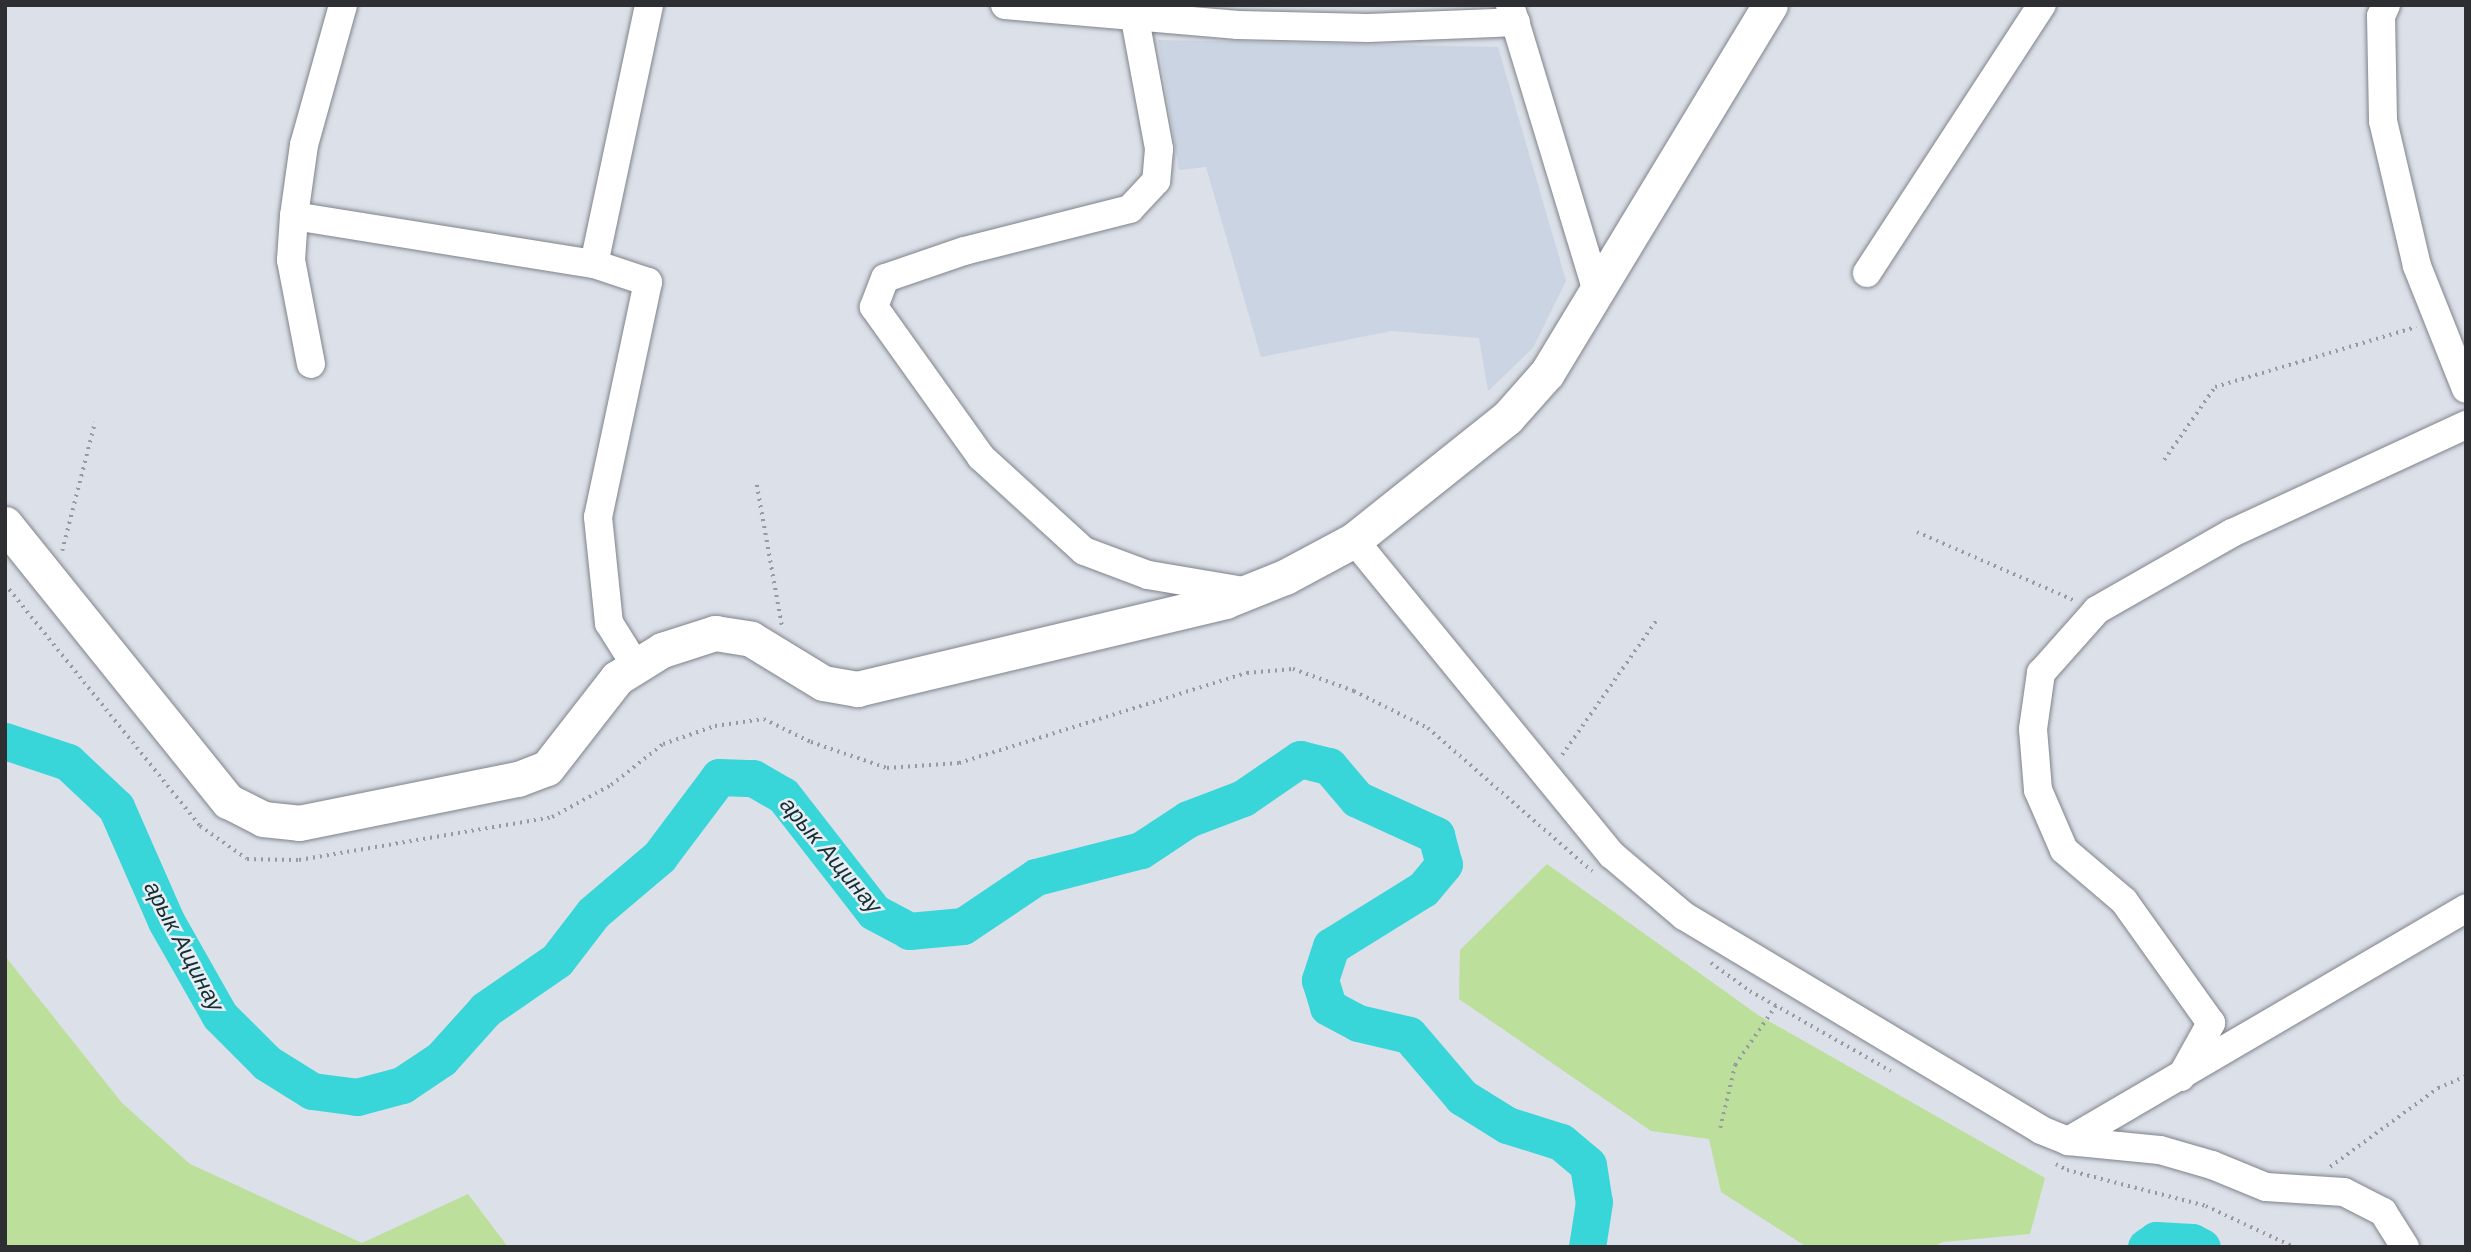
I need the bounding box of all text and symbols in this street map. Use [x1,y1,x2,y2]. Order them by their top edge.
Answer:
water label: арык Ащинау [774,791,888,919]
water label: арык Ащинау [138,876,230,1016]

